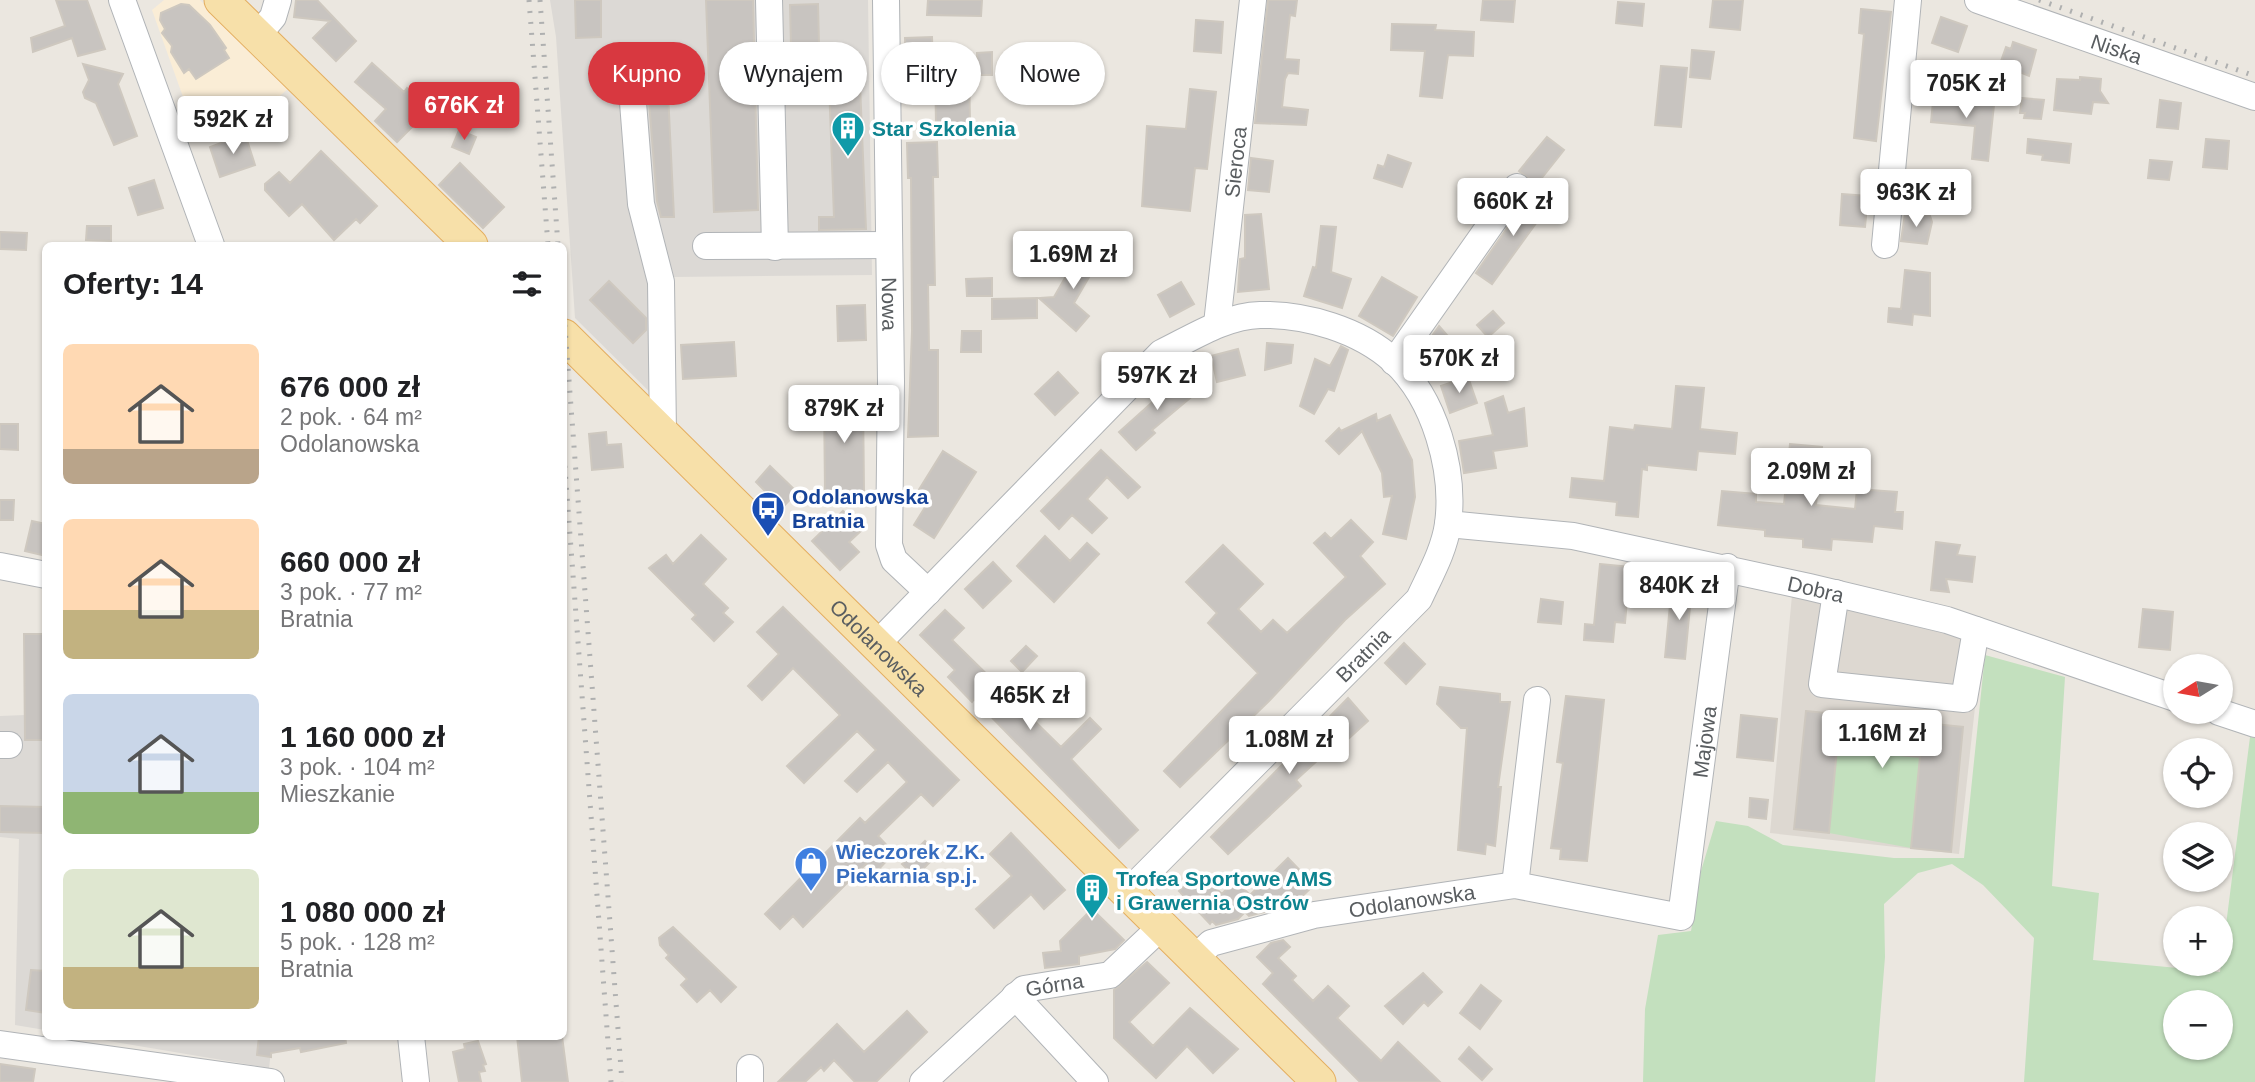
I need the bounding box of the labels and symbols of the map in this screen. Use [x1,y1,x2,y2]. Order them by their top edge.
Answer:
street label: Niska [2088,29,2146,68]
pin: 705K zł [1901,60,2031,120]
pin: 676K zł [399,82,529,142]
pin: 592K zł [168,96,298,156]
building icon: Star Szkolenia [829,109,867,158]
place label: Star Szkolenia [872,117,1016,140]
street label: Sieroca [1220,125,1250,199]
pin: 963K zł [1851,170,1981,229]
pin: 660K zł [1448,178,1578,238]
pin: 1.69M zł [1001,232,1145,291]
street label: Nowa [878,277,902,331]
pin: 570K zł [1394,336,1524,395]
pin: 597K zł [1092,352,1222,412]
pin: 879K zł [779,386,909,445]
pin: 2.09M zł [1739,448,1883,508]
place label: Odolanowska Bratnia [792,485,929,532]
bus stop icon: Odolanowska Bratnia [749,489,787,538]
pin: 840K zł [1614,562,1744,622]
street label: Dobra [1785,571,1847,607]
street label: Odolanowska [826,594,933,701]
street label: Bratnia [1331,623,1395,687]
north arrow [2163,654,2233,724]
pin: 465K zł [965,672,1095,732]
street label: Majowa [1688,704,1720,779]
pin: 1.16M zł [1810,710,1954,770]
pin: 1.08M zł [1217,716,1361,776]
place label: Wieczorek Z.K. Piekarnia sp.j. [836,840,985,887]
shop icon: Wieczorek Z.K. Piekarnia sp.j. [792,844,830,893]
place label: Trofea Sportowe AMS i Grawernia Ostrów [1116,867,1332,914]
building icon: Trofea Sportowe AMS i Grawernia Ostrów [1073,871,1111,920]
street label: Odolanowska [1347,880,1477,921]
street label: Górna [1024,968,1085,1000]

